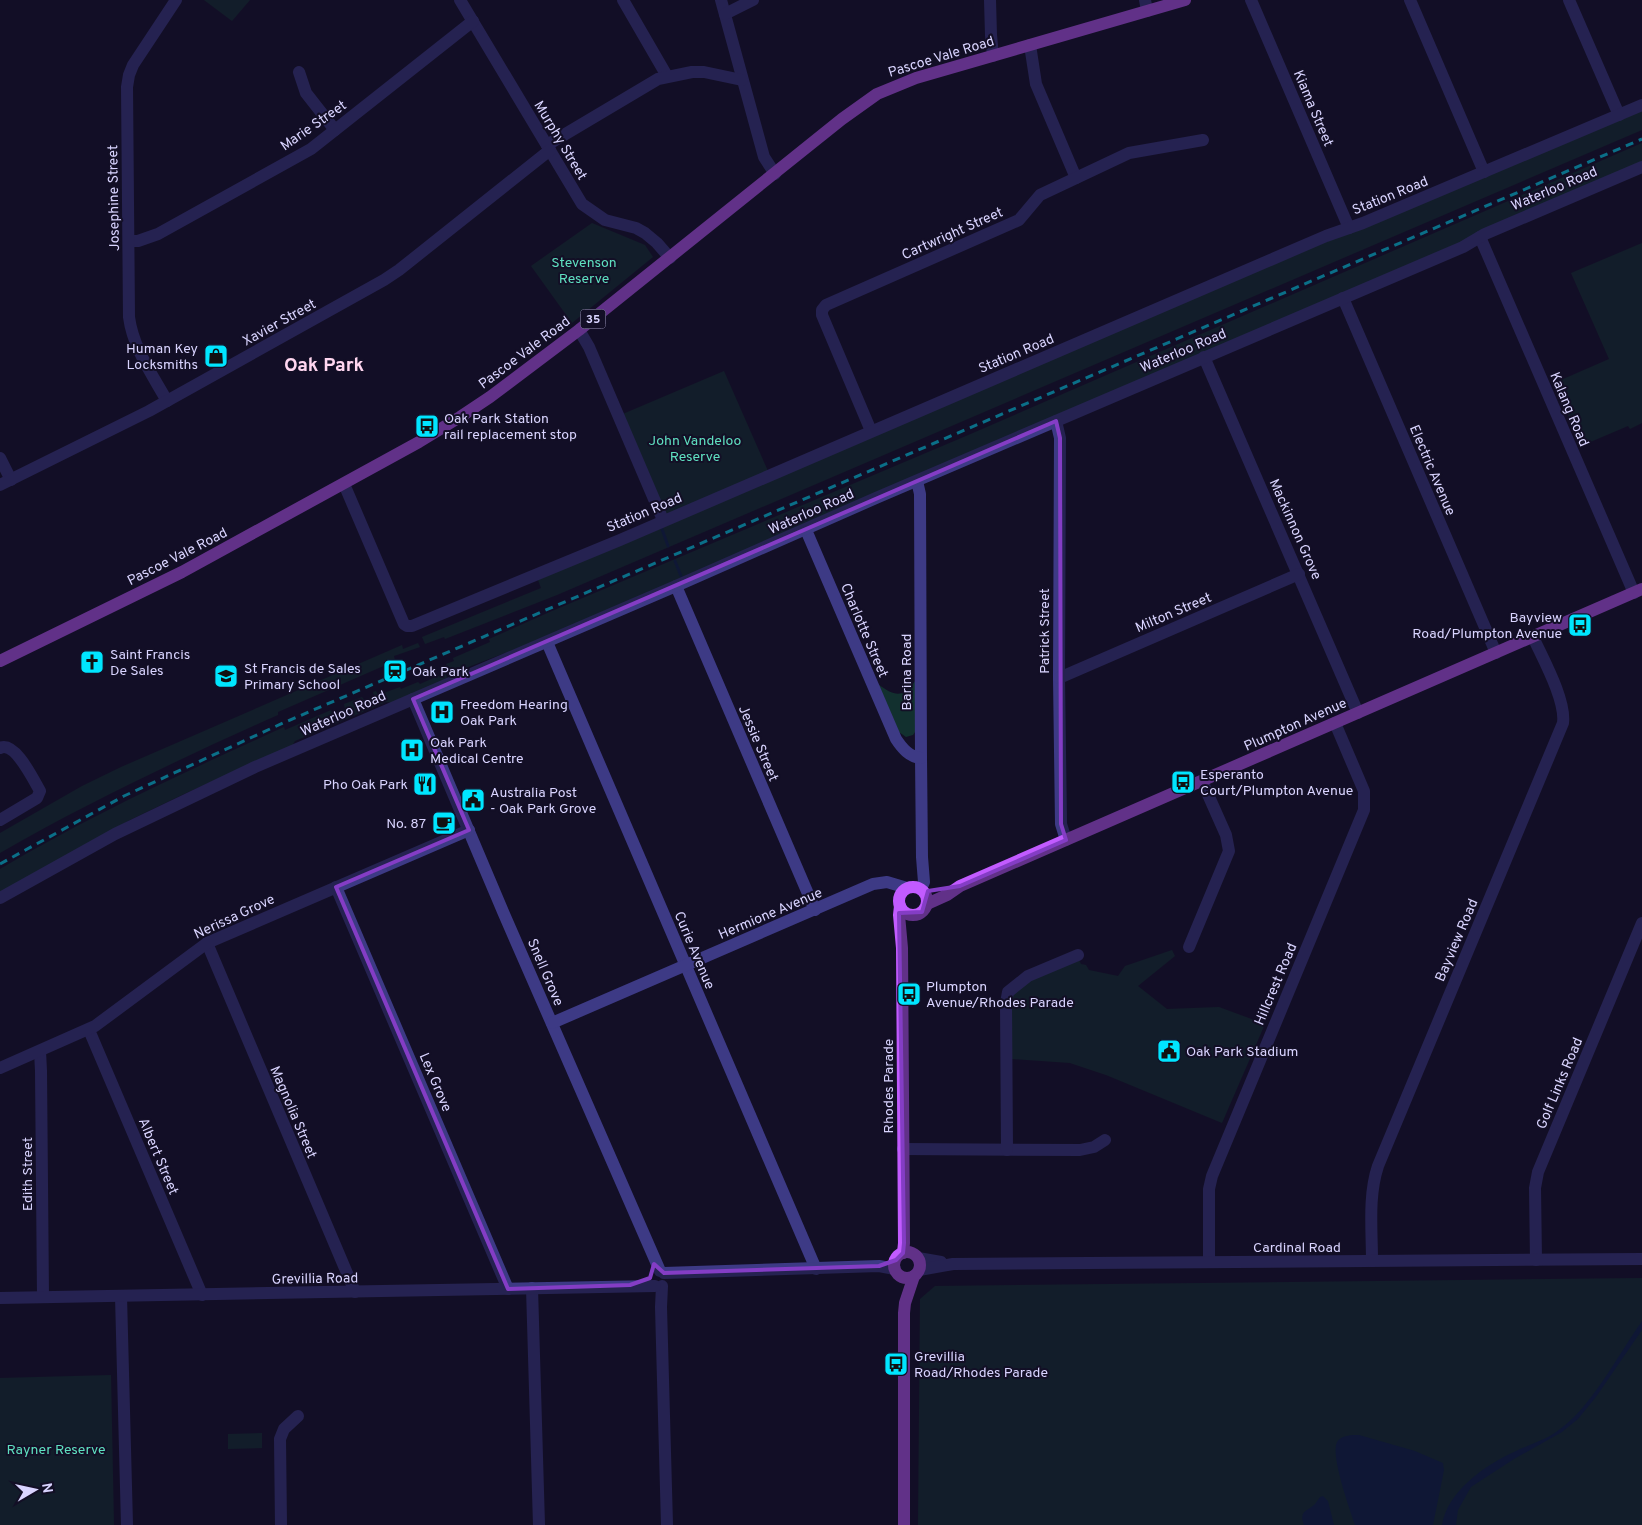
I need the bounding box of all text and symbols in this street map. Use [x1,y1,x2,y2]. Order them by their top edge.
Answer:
street label: Pascoe Vale Road [886,33,997,82]
street label: Kiama Street [1289,68,1336,149]
street label: Marie Street [278,97,350,155]
street label: Murphy Street [529,98,590,184]
street label: Josephine Street [105,145,124,251]
street label: Waterloo Road [1509,164,1600,215]
street label: Station Road [1350,173,1431,219]
street label: Cartwright Street [899,204,1006,264]
park label: Stevenson Reserve [551,255,617,288]
street label: Xavier Street [240,296,319,350]
road number: 35 [580,310,606,328]
street label: Pascoe Vale Road [476,313,574,393]
street label: Waterloo Road [1138,326,1229,377]
street label: Station Road [976,331,1057,378]
place label: Human Key Locksmiths [126,341,198,374]
shop icon: Human Key Locksmiths [203,343,229,369]
district label: Oak Park [284,354,364,378]
street label: Kalang Road [1545,370,1592,449]
place label: Oak Park Station rail replacement stop [444,411,577,444]
bus stop icon: Oak Park Station rail replacement stop [414,413,440,439]
street label: Electric Avenue [1405,423,1458,519]
park label: John Vandeloo Reserve [649,433,742,466]
street label: Mackinnon Grove [1265,477,1324,583]
street label: Waterloo Road [766,486,857,539]
street label: Station Road [604,490,685,537]
street label: Pascoe Vale Road [125,525,231,590]
street label: Charlotte Street [836,581,891,680]
street label: Patrick Street [1037,588,1054,674]
street label: Milton Street [1133,590,1214,637]
place label: Bayview Road/Plumpton Avenue [1412,610,1562,643]
bus stop icon: Bayview Road/Plumpton Avenue [1567,612,1593,638]
street label: Barina Road [899,634,916,710]
place label: Saint Francis De Sales [110,647,190,680]
church icon: Saint Francis De Sales [79,649,105,675]
station icon: Oak Park [382,658,408,684]
place label: St Francis de Sales Primary School [244,661,361,694]
school or university icon: St Francis de Sales Primary School [213,663,239,689]
place label: Oak Park [412,664,469,681]
street label: Waterloo Road [298,688,389,741]
street label: Plumpton Avenue [1242,695,1350,756]
place label: Freedom Hearing Oak Park [460,697,568,730]
hospital icon: Freedom Hearing Oak Park [429,699,455,725]
street label: Jessie Street [734,703,781,784]
place label: Oak Park Medical Centre [430,735,524,768]
hospital icon: Oak Park Medical Centre [399,737,425,763]
place label: Esperanto Court/Plumpton Avenue [1200,767,1353,800]
bus stop icon: Esperanto Court/Plumpton Avenue [1170,769,1196,795]
restaurant icon: Pho Oak Park [412,771,438,797]
place label: Pho Oak Park [323,777,408,794]
place label: Australia Post - Oak Park Grove [490,785,596,818]
public building icon: Australia Post - Oak Park Grove [460,787,486,813]
cafe icon: No. 87 [431,810,457,836]
place label: No. 87 [386,816,426,833]
street label: Hermione Avenue [716,885,825,944]
street label: Nerissa Grove [191,891,278,944]
street label: Bayview Road [1432,897,1482,985]
street label: Curie Avenue [670,909,718,992]
street label: Snell Grove [523,936,566,1009]
street label: Hillcrest Road [1251,941,1301,1028]
place label: Plumpton Avenue/Rhodes Parade [926,979,1074,1012]
bus stop icon: Plumpton Avenue/Rhodes Parade [896,981,922,1007]
street label: Golf Links Road [1533,1035,1587,1132]
public building icon: Oak Park Stadium [1156,1038,1182,1064]
street label: Rhodes Parade [881,1039,898,1133]
place label: Oak Park Stadium [1186,1044,1298,1061]
street label: Lex Grove [415,1050,455,1115]
street label: Magnolia Street [266,1064,320,1161]
street label: Albert Street [134,1116,181,1198]
street label: Edith Street [20,1137,37,1211]
street label: Cardinal Road [1253,1240,1341,1257]
street label: Grevillia Road [272,1270,359,1289]
place label: Grevillia Road/Rhodes Parade [914,1349,1048,1382]
bus stop icon: Grevillia Road/Rhodes Parade [883,1351,909,1377]
park label: Rayner Reserve [6,1442,106,1459]
north arrow [10,1465,60,1515]
text: N [37,1482,56,1495]

